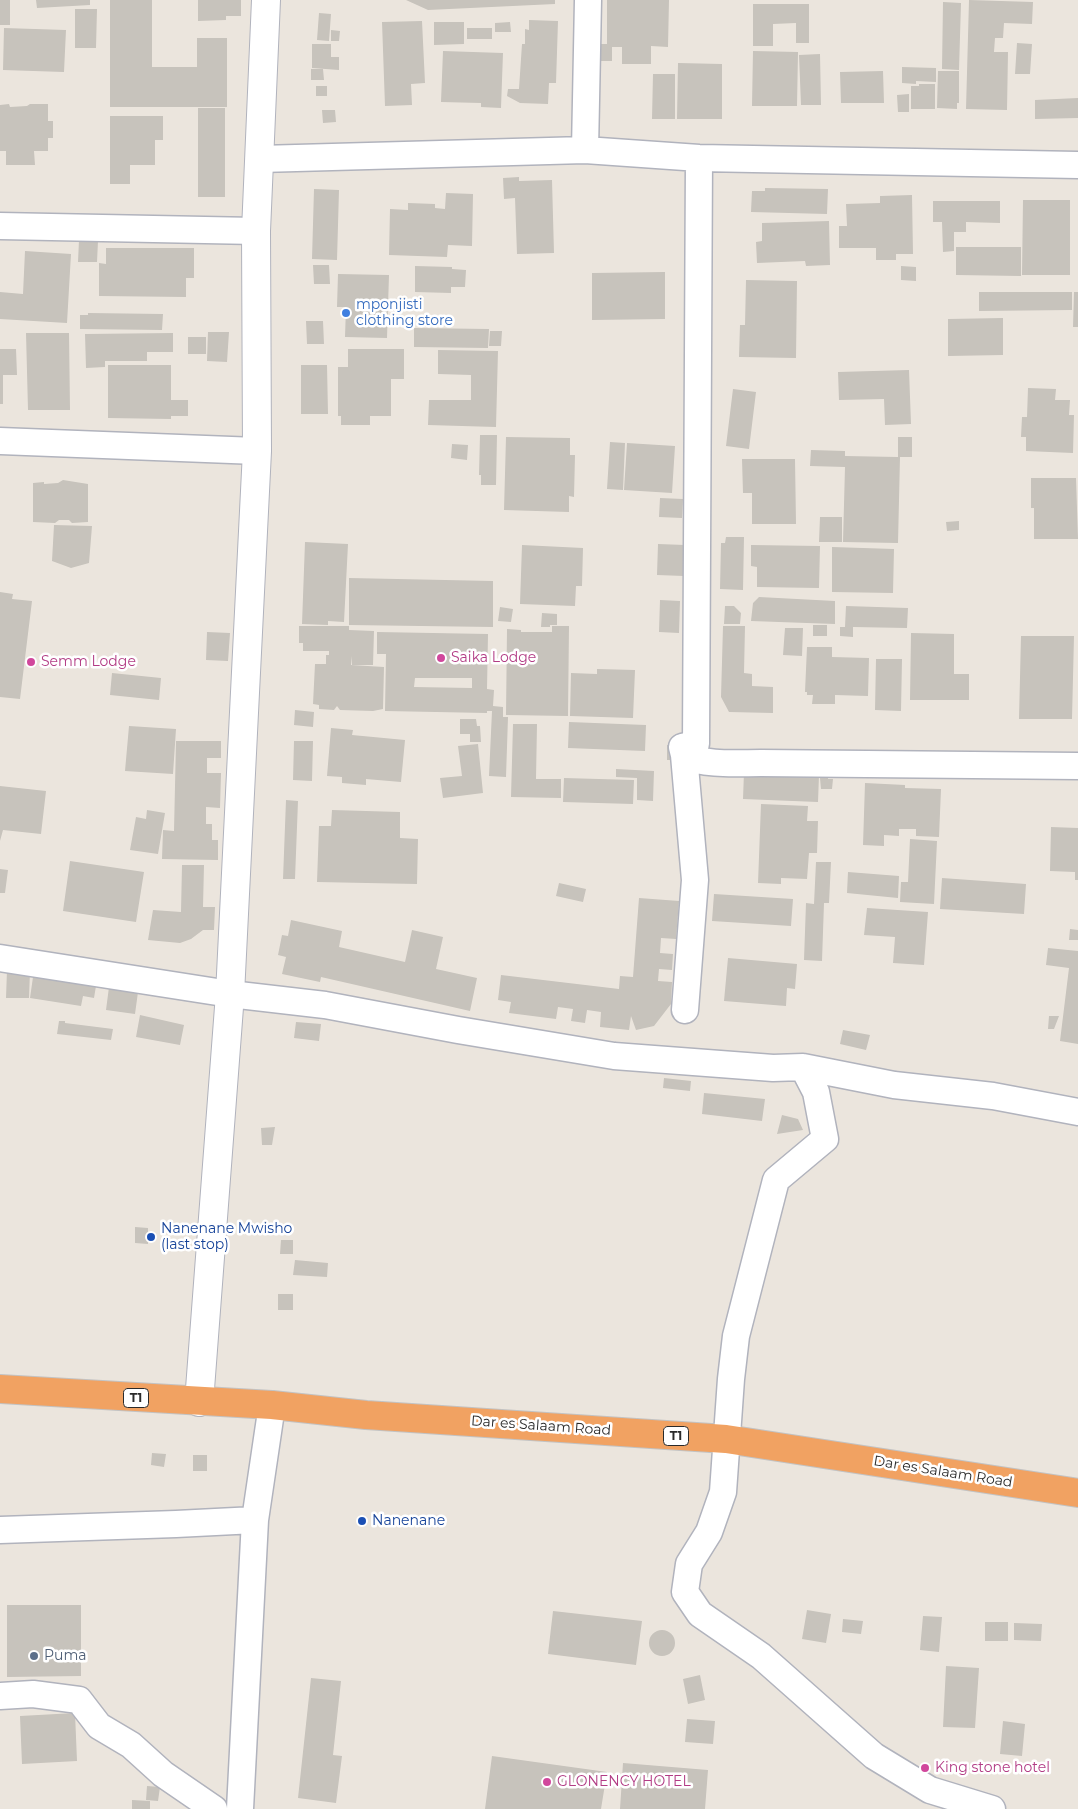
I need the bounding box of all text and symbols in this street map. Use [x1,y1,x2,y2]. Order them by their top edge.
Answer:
place label: mponjisti clothing store [356,297,453,330]
marker: mponjisti clothing store [340,307,352,319]
place label: Saika Lodge [451,650,536,666]
marker: Saika Lodge [435,652,447,664]
place label: Semm Lodge [41,654,136,670]
marker: Semm Lodge [25,656,37,668]
place label: Nanenane Mwisho (last stop) [161,1221,292,1254]
marker: Nanenane Mwisho (last stop) [145,1231,157,1243]
road number: T1 [124,1389,148,1408]
street label: Dar es Salaam Road [470,1413,612,1439]
road number: T1 [664,1426,688,1445]
street label: Dar es Salaam Road [872,1453,1014,1491]
place label: Nanenane [372,1513,445,1529]
marker: Nanenane [356,1515,368,1527]
place label: Puma [44,1648,87,1664]
marker: Puma [28,1650,40,1662]
place label: King stone hotel [935,1760,1050,1776]
marker: King stone hotel [919,1762,931,1774]
place label: GLONENCY HOTEL [557,1774,691,1790]
marker: GLONENCY HOTEL [541,1776,553,1788]

